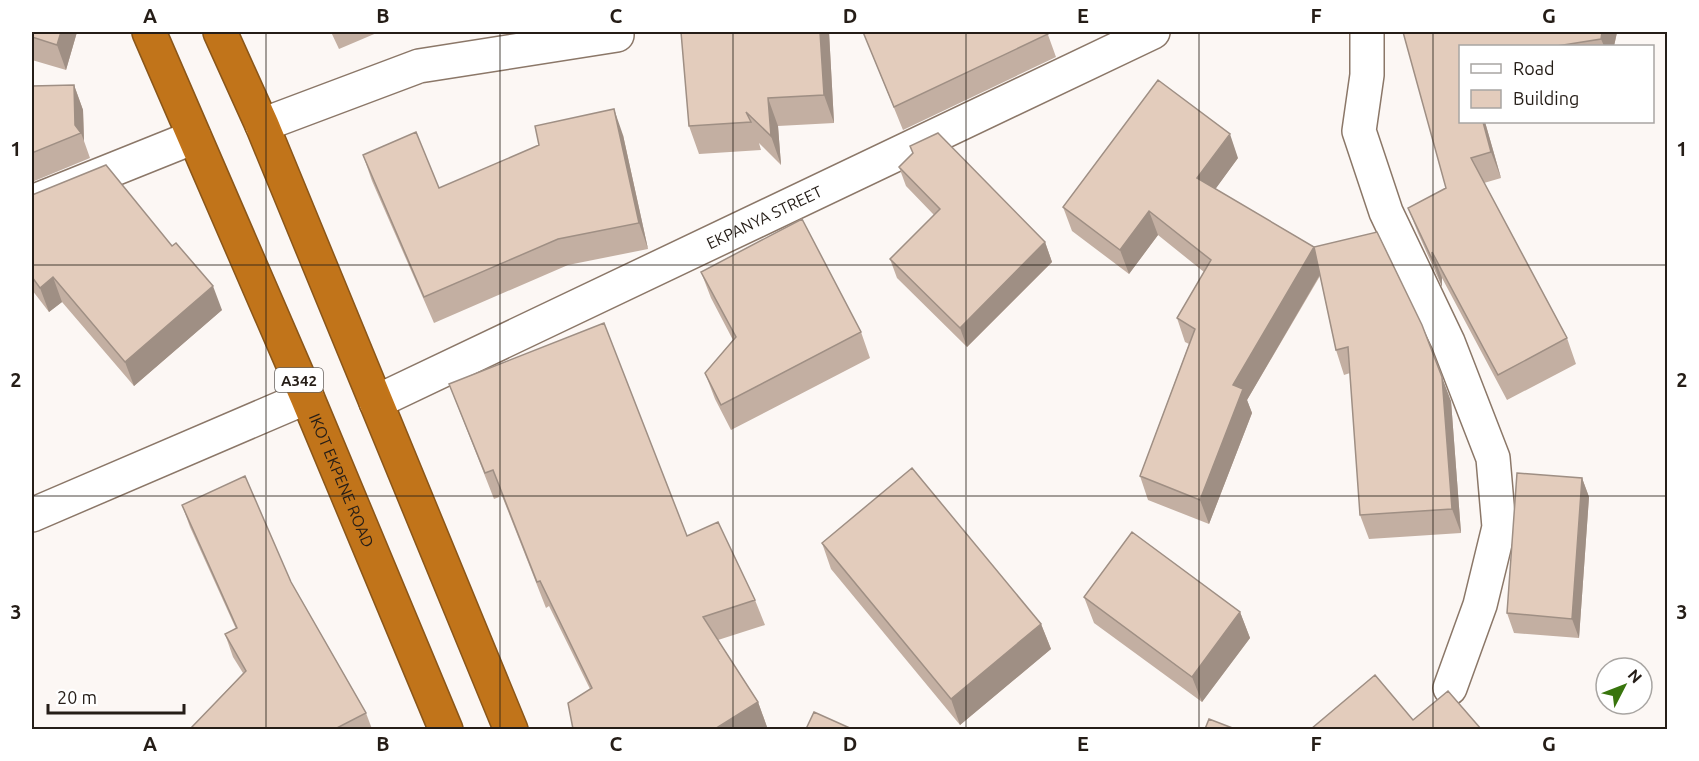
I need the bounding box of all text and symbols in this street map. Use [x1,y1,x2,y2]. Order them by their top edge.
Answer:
text: A [143,4,157,27]
text: B [376,4,390,27]
text: C [610,4,623,27]
text: D [843,4,857,27]
text: E [1077,4,1089,27]
text: F [1310,4,1322,27]
text: G [1542,4,1556,27]
legend [1459,45,1654,123]
text: Road [1513,58,1555,78]
text: Building [1513,88,1579,108]
text: 1 [10,137,22,160]
text: 1 [1676,137,1688,160]
street label: EKPANYA STREET [704,182,825,252]
text: 2 [10,368,22,391]
road number: A342 [275,368,323,392]
text: 2 [1676,368,1688,391]
street label: IKOT EKPENE ROAD [306,411,378,550]
text: 3 [10,600,22,623]
text: 3 [1676,600,1688,623]
north arrow [1594,656,1654,716]
text: N [1624,666,1646,686]
scale bar [48,677,184,715]
text: 20 m [57,687,97,707]
text: A [143,732,157,755]
text: B [376,732,390,755]
text: C [610,732,623,755]
text: D [843,732,857,755]
text: E [1077,732,1089,755]
text: F [1310,732,1322,755]
text: G [1542,732,1556,755]

